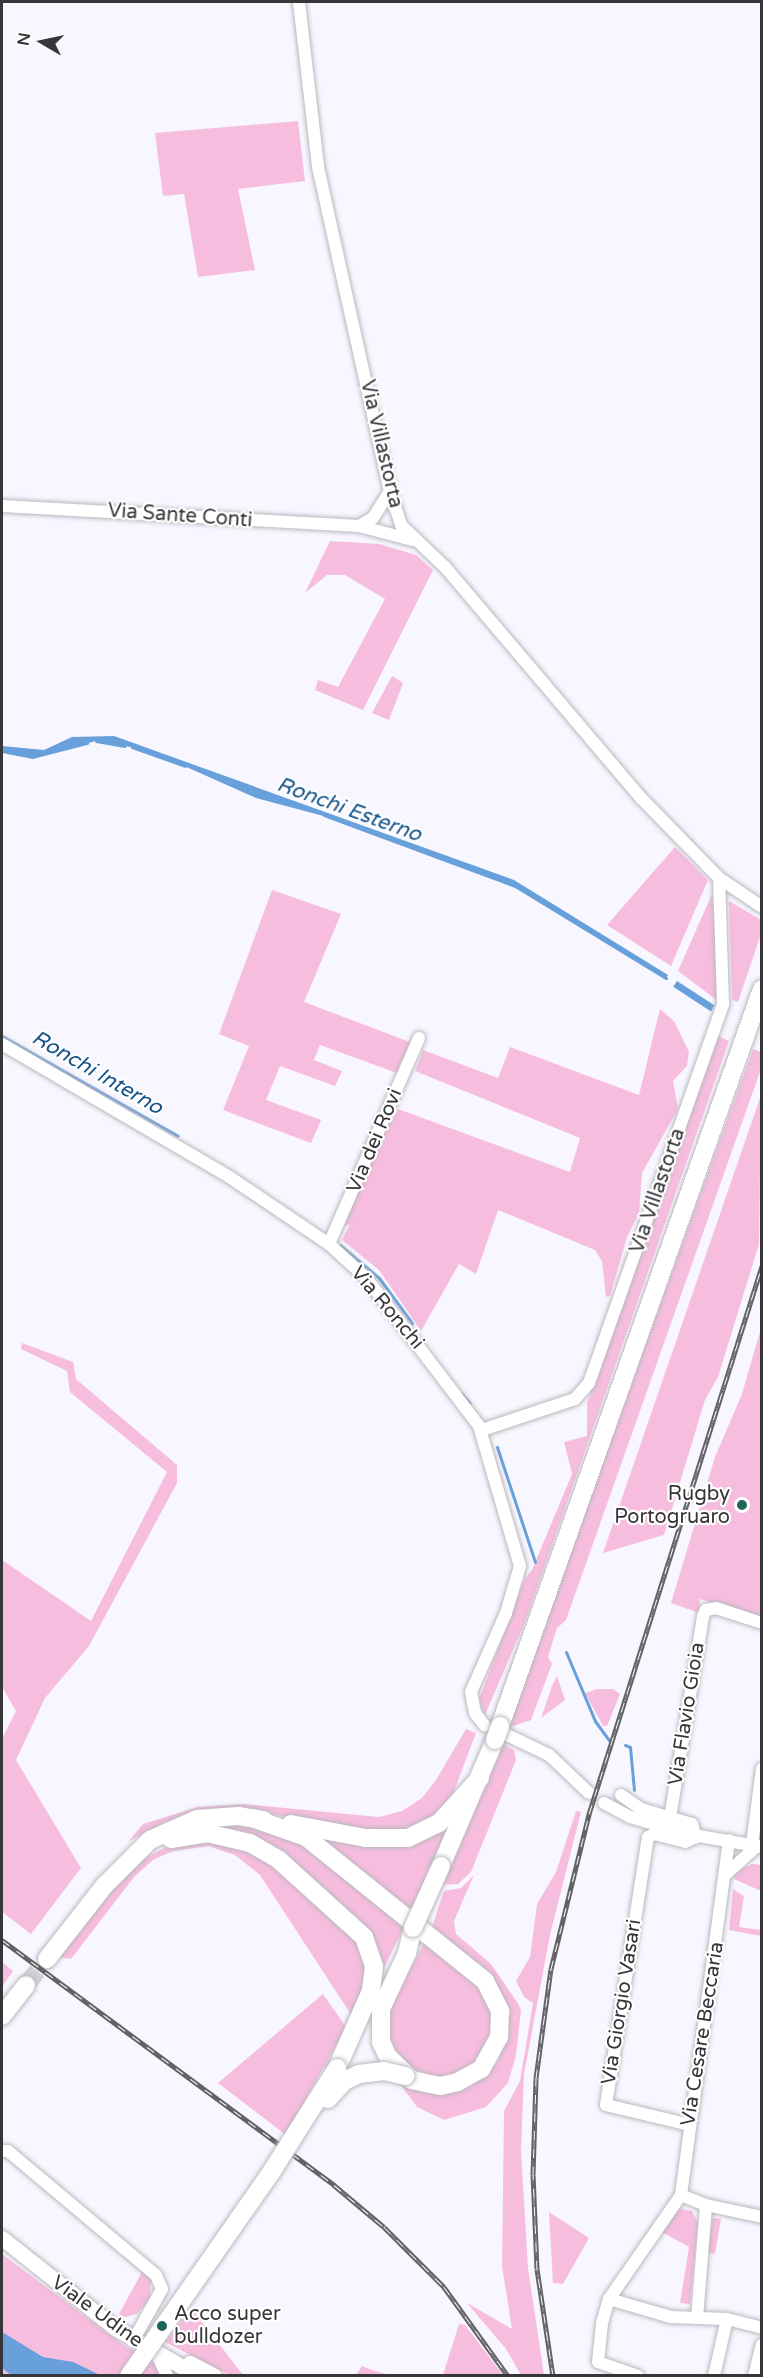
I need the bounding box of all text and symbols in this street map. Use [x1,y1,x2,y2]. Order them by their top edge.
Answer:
north arrow [12,12,72,72]
text: N [13,31,35,47]
street label: Via Villastorta [355,378,407,510]
street label: Via Sante Conti [107,499,253,533]
water label: Ronchi Esterno [273,772,425,848]
water label: Ronchi Interno [27,1025,167,1121]
street label: Via dei Rovi [342,1085,408,1197]
street label: Via Villastorta [625,1125,691,1257]
street label: Via Ronchi [345,1261,429,1355]
place label: Rugby Portogruaro [614,1482,730,1529]
marker: Rugby Portogruaro [735,1498,749,1512]
street label: Via Flavio Gioia [664,1641,710,1787]
street label: Via Giorgio Vasari [597,1918,647,2086]
street label: Via Cesare Beccaria [677,1940,729,2128]
street label: Viale Udine [47,2271,147,2353]
place label: Acco super bulldozer [174,2302,281,2349]
marker: Acco super bulldozer [155,2319,169,2333]

